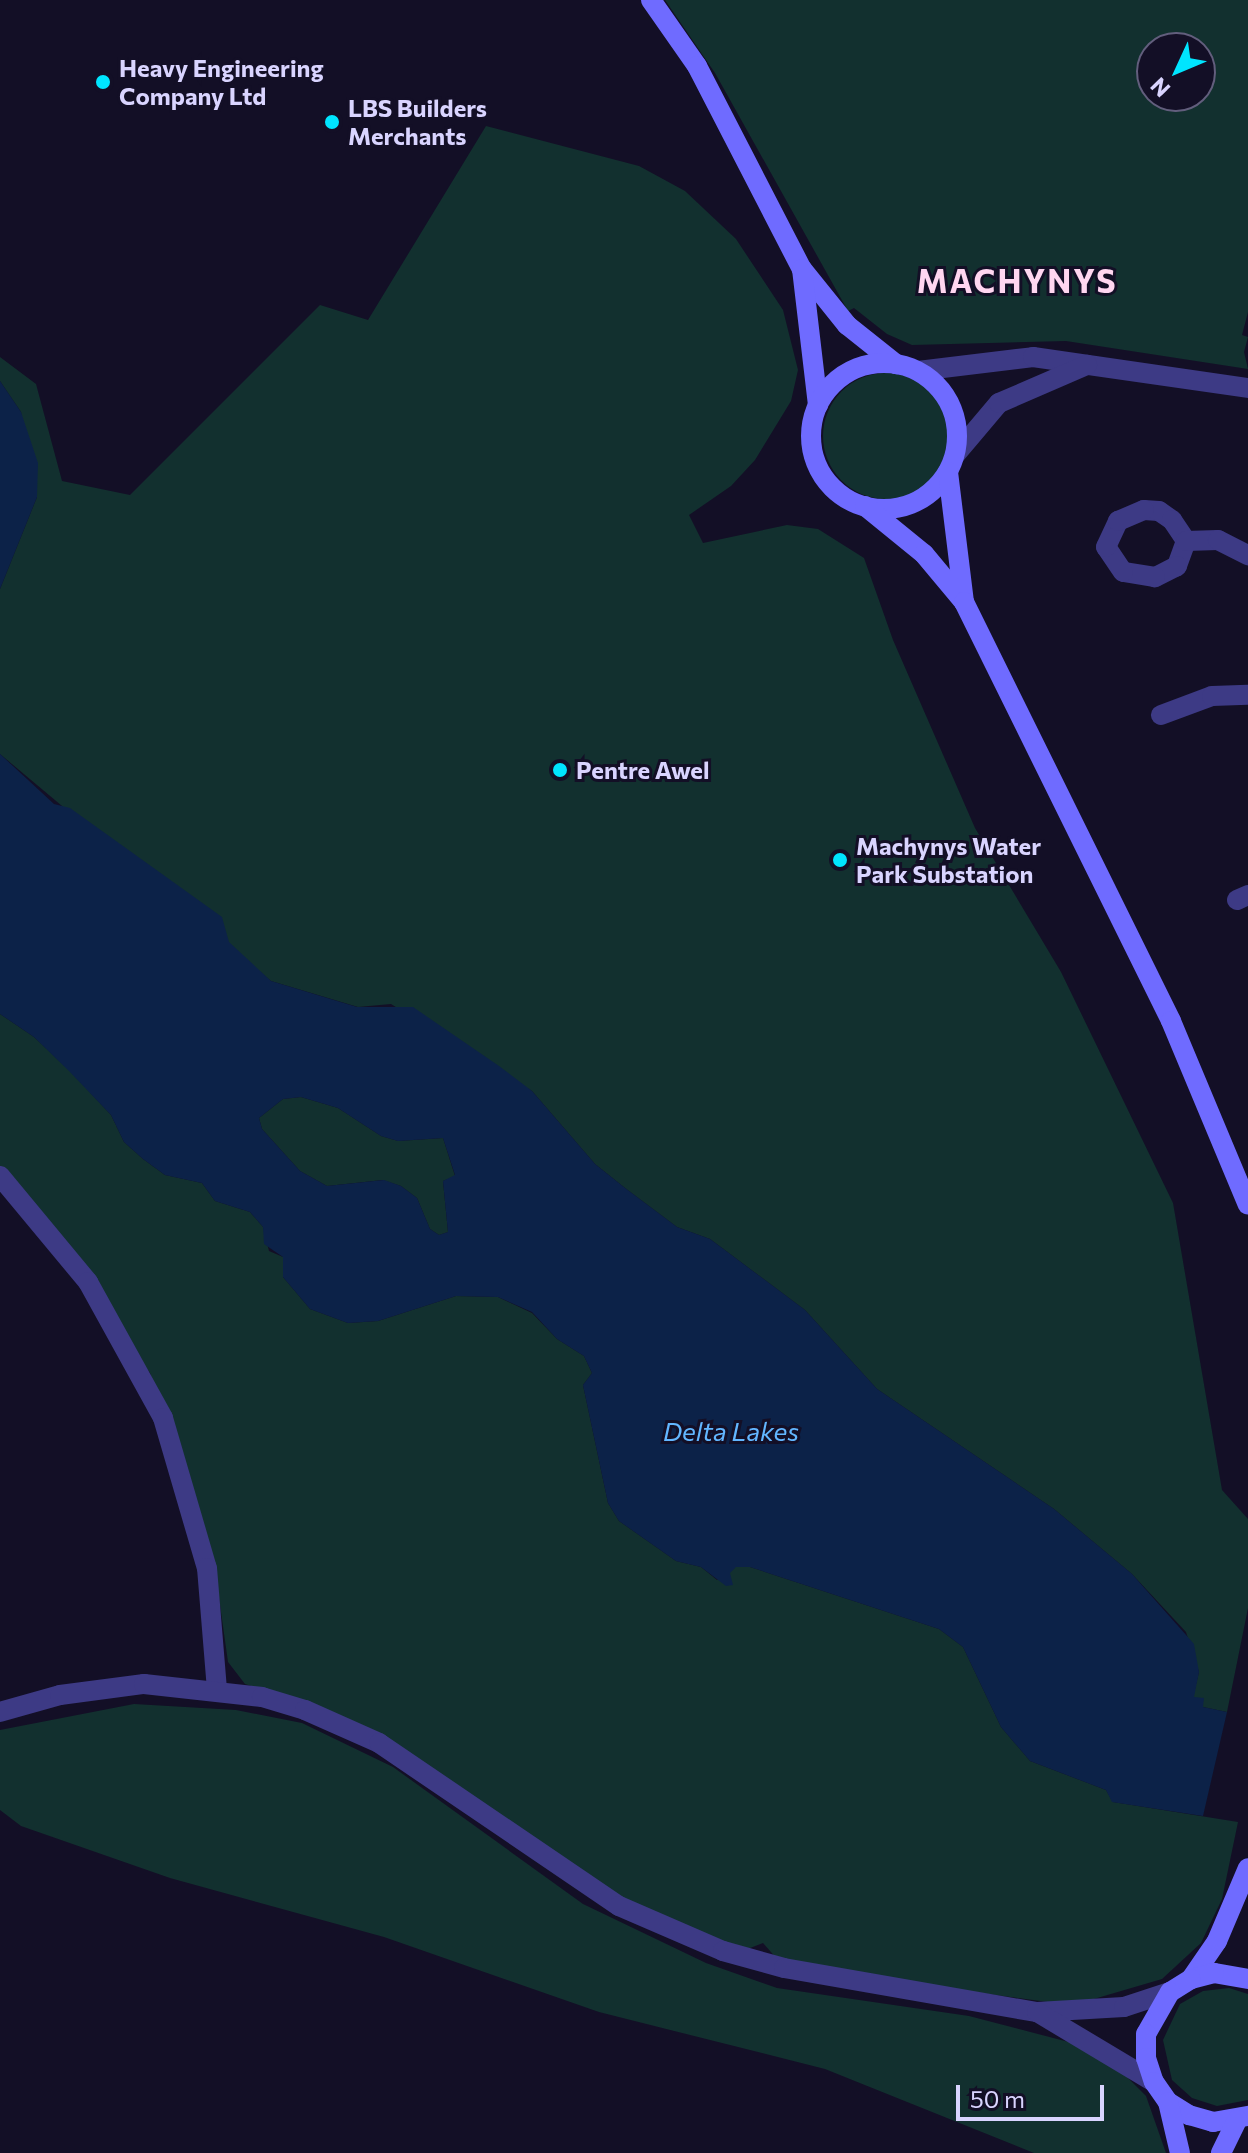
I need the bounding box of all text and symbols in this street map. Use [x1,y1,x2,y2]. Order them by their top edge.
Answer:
north arrow [1136,32,1216,112]
place label: Heavy Engineering Company Ltd [119,54,324,110]
text: N [1144,72,1175,103]
marker: Heavy Engineering Company Ltd [94,73,112,91]
place label: LBS Builders Merchants [348,94,487,150]
marker: LBS Builders Merchants [323,113,341,131]
district label: MACHYNYS [917,261,1117,299]
place label: Pentre Awel [576,756,710,784]
marker: Pentre Awel [551,761,569,779]
place label: Machynys Water Park Substation [856,832,1041,888]
marker: Machynys Water Park Substation [831,851,849,869]
water label: Delta Lakes [663,1415,799,1447]
scale bar [960,2069,1108,2119]
text: 50 m [970,2084,1025,2113]

